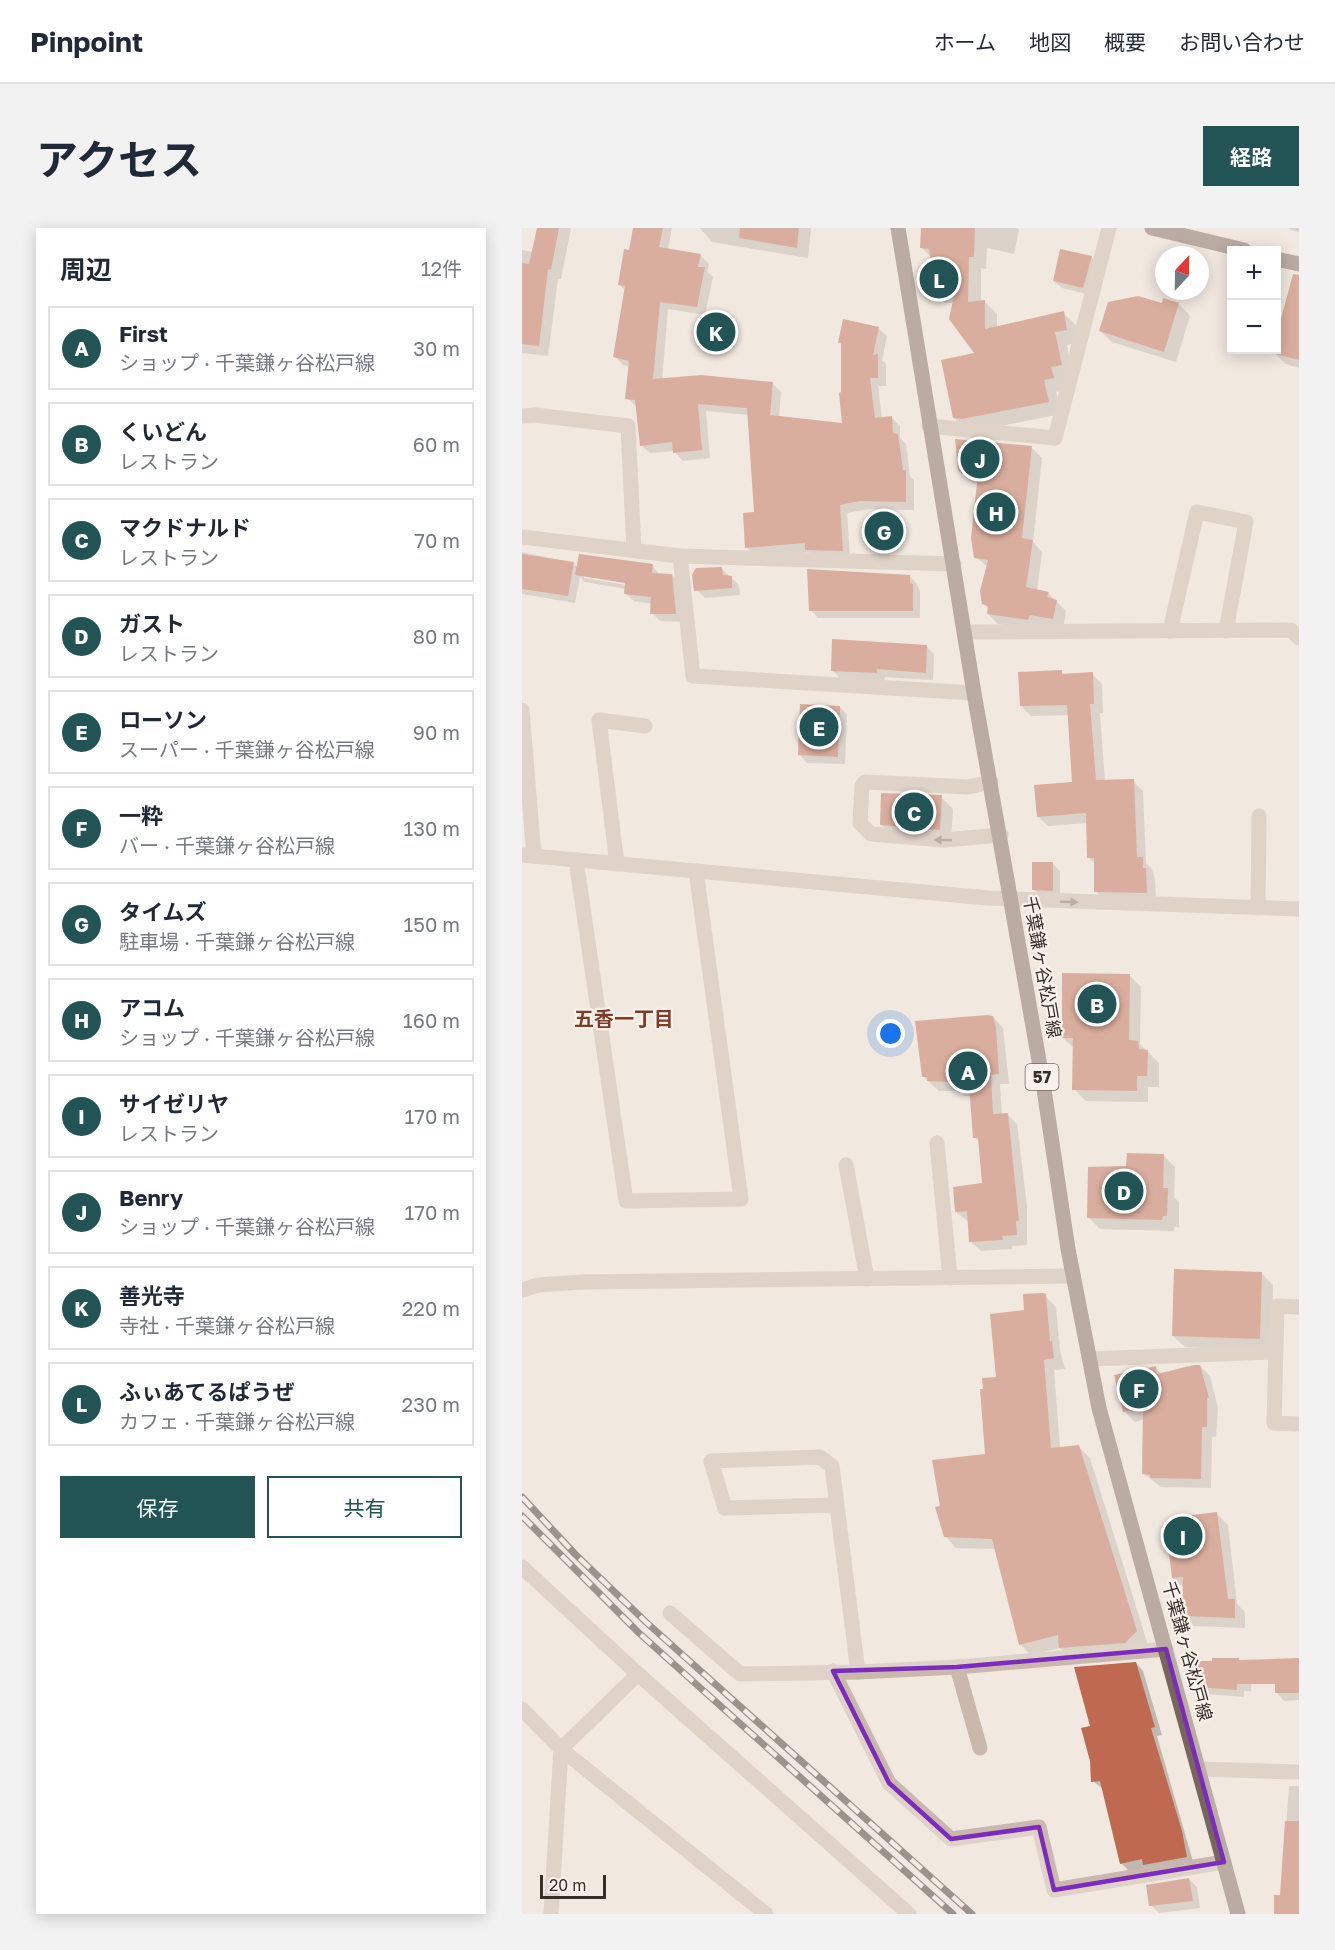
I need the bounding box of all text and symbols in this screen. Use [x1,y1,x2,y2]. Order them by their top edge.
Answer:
text: Pinpoint [30,25,143,58]
text: ホーム [934,29,996,55]
text: 地図 [1029,29,1071,55]
text: 概要 [1104,29,1146,55]
text: お問い合わせ [1179,29,1305,55]
button: 経路 [1203,126,1299,186]
text: アクセス [36,134,202,184]
north arrow [1155,246,1209,300]
map controls [1227,246,1281,354]
button: + [1227,246,1281,300]
text: 周辺 [60,254,112,285]
text: 12件 [421,256,462,280]
pin: L [920,256,958,302]
button: − [1227,300,1281,354]
pin: K [696,310,736,354]
text: First [119,320,168,347]
text: A [74,336,89,360]
text: 30 m [413,336,460,360]
text: ショップ · 千葉鎌ヶ谷松戸線 [119,350,375,374]
text: くいどん [119,418,207,445]
text: B [74,432,89,456]
text: 60 m [413,432,460,456]
pin: J [960,436,1000,482]
text: レストラン [119,449,219,473]
pin: H [976,490,1016,534]
pin: G [864,508,904,554]
text: マクドナルド [119,514,251,541]
text: C [74,528,89,552]
text: 70 m [414,528,460,552]
text: レストラン [119,545,219,569]
text: ガスト [119,610,185,637]
text: D [74,624,89,648]
text: 80 m [413,624,460,648]
text: レストラン [119,641,219,665]
pin: E [800,704,838,750]
text: ローソン [119,706,207,733]
text: E [75,720,88,744]
text: 90 m [413,720,460,744]
text: スーパー · 千葉鎌ヶ谷松戸線 [119,737,375,761]
pin: C [894,790,934,834]
text: 一粋 [119,802,163,829]
text: F [76,816,87,840]
text: 130 m [404,816,460,840]
text: バー · 千葉鎌ヶ谷松戸線 [119,833,335,857]
one-way arrow [934,835,953,844]
street label: 千葉鎌ヶ谷松戸線 [1020,894,1066,1040]
one-way arrow [1059,897,1078,906]
text: タイムズ [119,898,207,925]
text: G [74,912,89,936]
text: 150 m [404,912,460,936]
text: 駐車場 · 千葉鎌ヶ谷松戸線 [119,929,355,953]
pin: B [1078,982,1116,1026]
text: アコム [119,994,185,1021]
district label: 五香一丁目 [574,1006,674,1030]
text: H [74,1008,89,1032]
text: 160 m [403,1008,460,1032]
your location [876,1019,905,1048]
text: ショップ · 千葉鎌ヶ谷松戸線 [119,1025,375,1049]
pin: A [948,1048,988,1094]
road number: 57 [1026,1064,1058,1090]
text: サイゼリヤ [119,1090,229,1117]
text: I [78,1104,85,1128]
text: 170 m [405,1104,460,1128]
text: レストラン [119,1121,219,1145]
pin: D [1104,1168,1144,1214]
text: Benry [119,1184,183,1211]
text: J [76,1200,87,1224]
text: 170 m [405,1200,460,1224]
text: ショップ · 千葉鎌ヶ谷松戸線 [119,1214,375,1238]
text: 善光寺 [119,1282,185,1309]
text: K [74,1296,89,1320]
text: 220 m [402,1296,460,1320]
text: 寺社 · 千葉鎌ヶ谷松戸線 [119,1313,335,1337]
pin: F [1120,1366,1158,1412]
text: ふぃあてるぱうぜ [119,1378,295,1405]
text: L [76,1392,87,1416]
text: 230 m [402,1392,460,1416]
text: カフェ · 千葉鎌ヶ谷松戸線 [119,1409,355,1433]
button: 保存 [60,1476,255,1538]
button: 共有 [267,1476,462,1538]
pin: I [1164,1514,1202,1558]
street label: 千葉鎌ヶ谷松戸線 [1159,1578,1217,1723]
scale bar [540,1872,606,1900]
text: 20 m [549,1875,586,1895]

